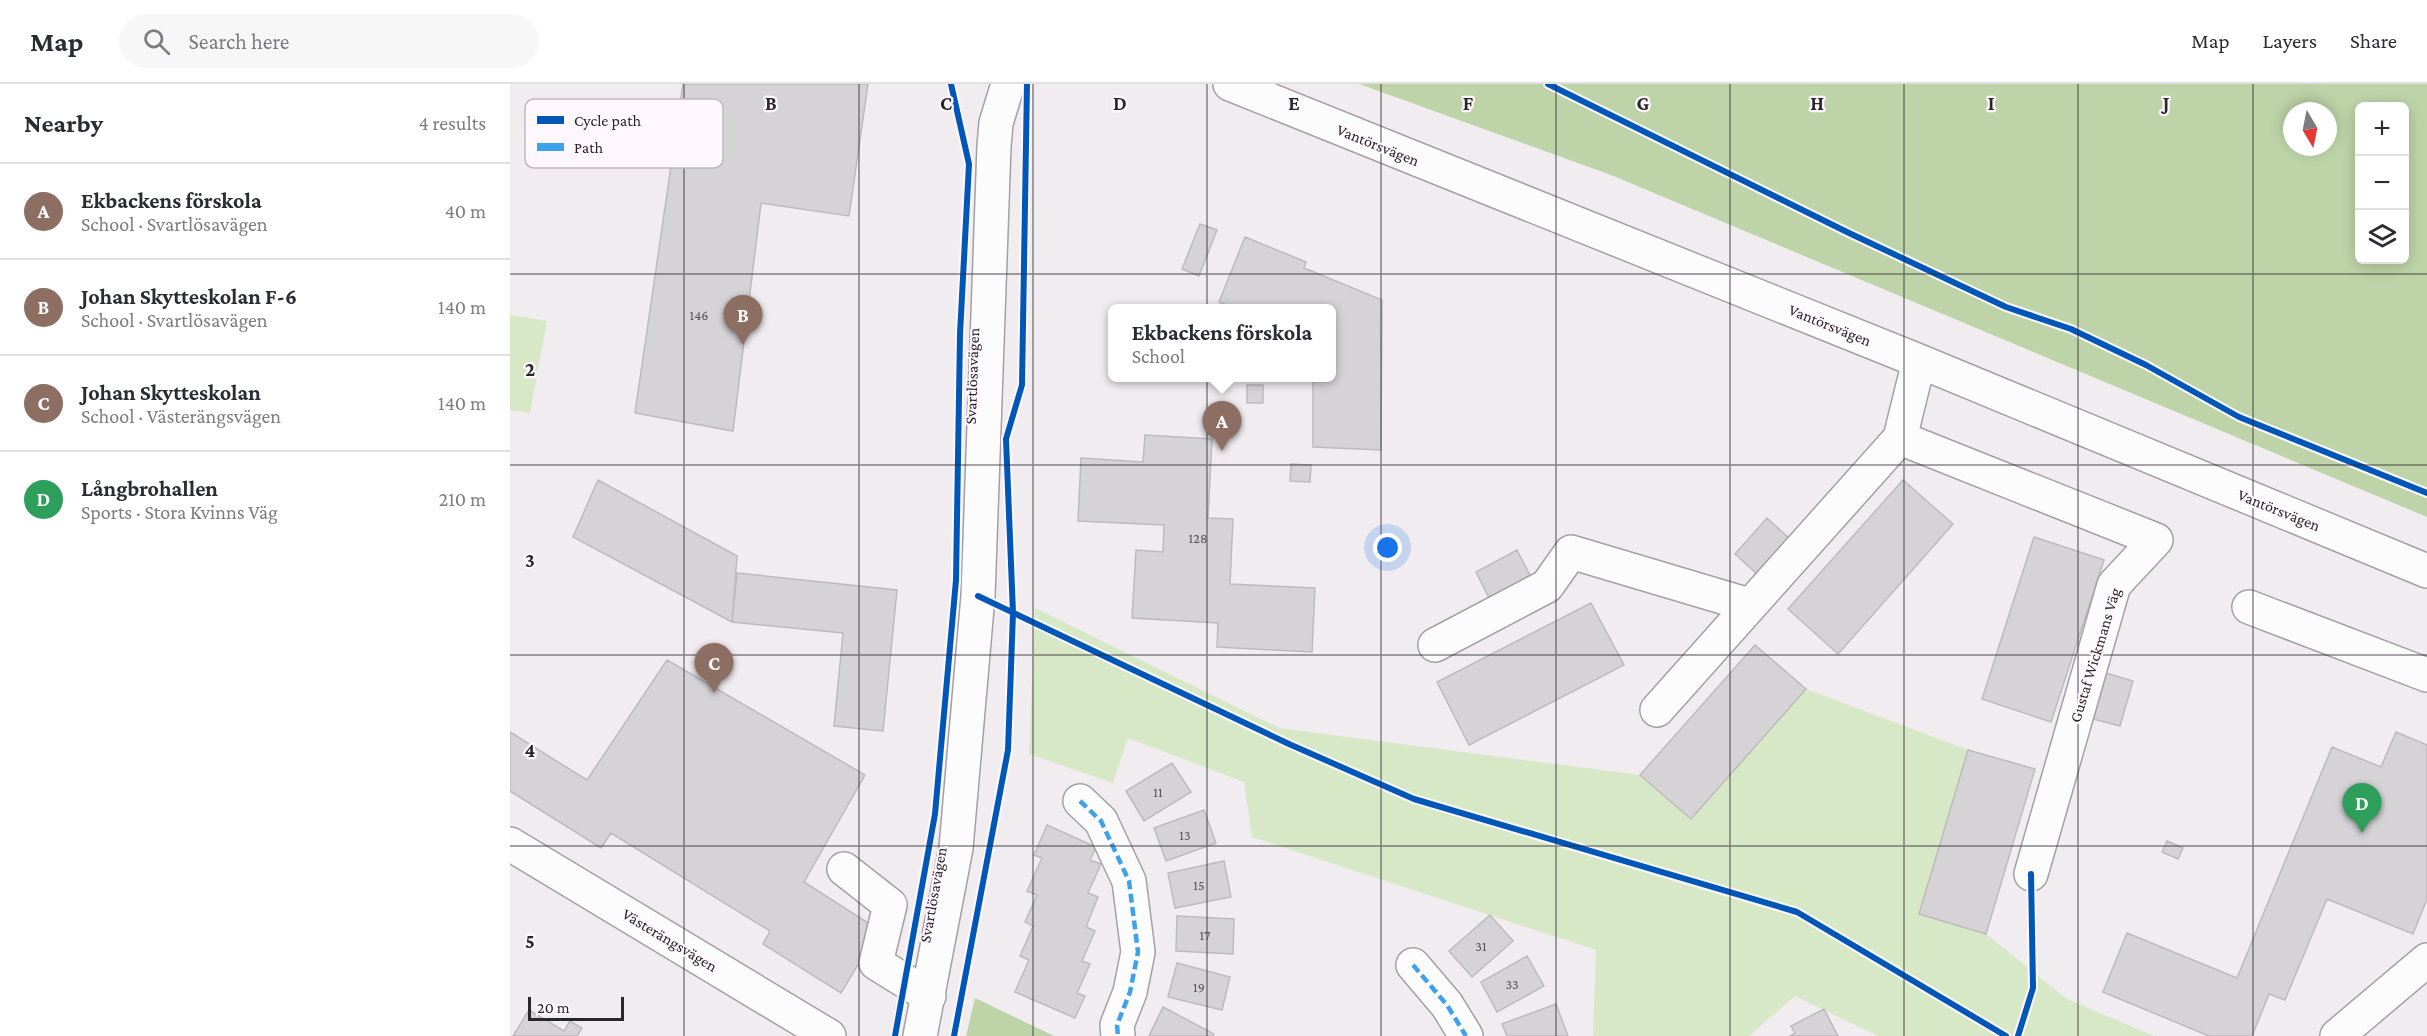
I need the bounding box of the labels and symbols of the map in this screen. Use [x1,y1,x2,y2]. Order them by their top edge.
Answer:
text: B [765,92,777,114]
text: C [940,92,952,114]
text: D [1113,92,1127,114]
text: E [1288,92,1300,114]
text: F [1463,92,1474,114]
text: G [1637,92,1650,114]
text: H [1810,92,1824,114]
text: I [1988,92,1995,114]
text: J [2161,92,2170,114]
legend [525,99,723,168]
north arrow [2283,102,2337,156]
text: Cycle path [574,112,641,130]
street label: Vantörsvägen [1334,121,1422,170]
text: Path [574,139,604,156]
pin: B [724,296,762,345]
street label: Vantörsvägen [1786,301,1874,350]
house number: 146 [690,307,708,323]
street label: Svartlösavägen [962,327,983,425]
text: 2 [525,358,535,380]
pin: A [1202,402,1242,451]
street label: Vantörsvägen [2235,486,2323,535]
house number: 128 [1189,530,1207,546]
your location [1373,533,1402,562]
text: 3 [525,549,535,571]
street label: Gustaf Wickmans Väg [2066,585,2125,725]
pin: C [694,644,734,693]
text: 4 [525,739,536,761]
house number: 11 [1153,784,1163,800]
pin: D [2342,784,2382,833]
house number: 13 [1179,827,1191,843]
street label: Svartlösavägen [916,846,951,944]
house number: 15 [1193,877,1205,893]
street label: Västerängsvägen [619,905,721,976]
house number: 17 [1199,927,1211,943]
text: 5 [525,930,535,952]
house number: 31 [1475,938,1487,954]
house number: 33 [1505,976,1519,992]
house number: 19 [1193,979,1205,995]
scale bar [528,994,624,1022]

